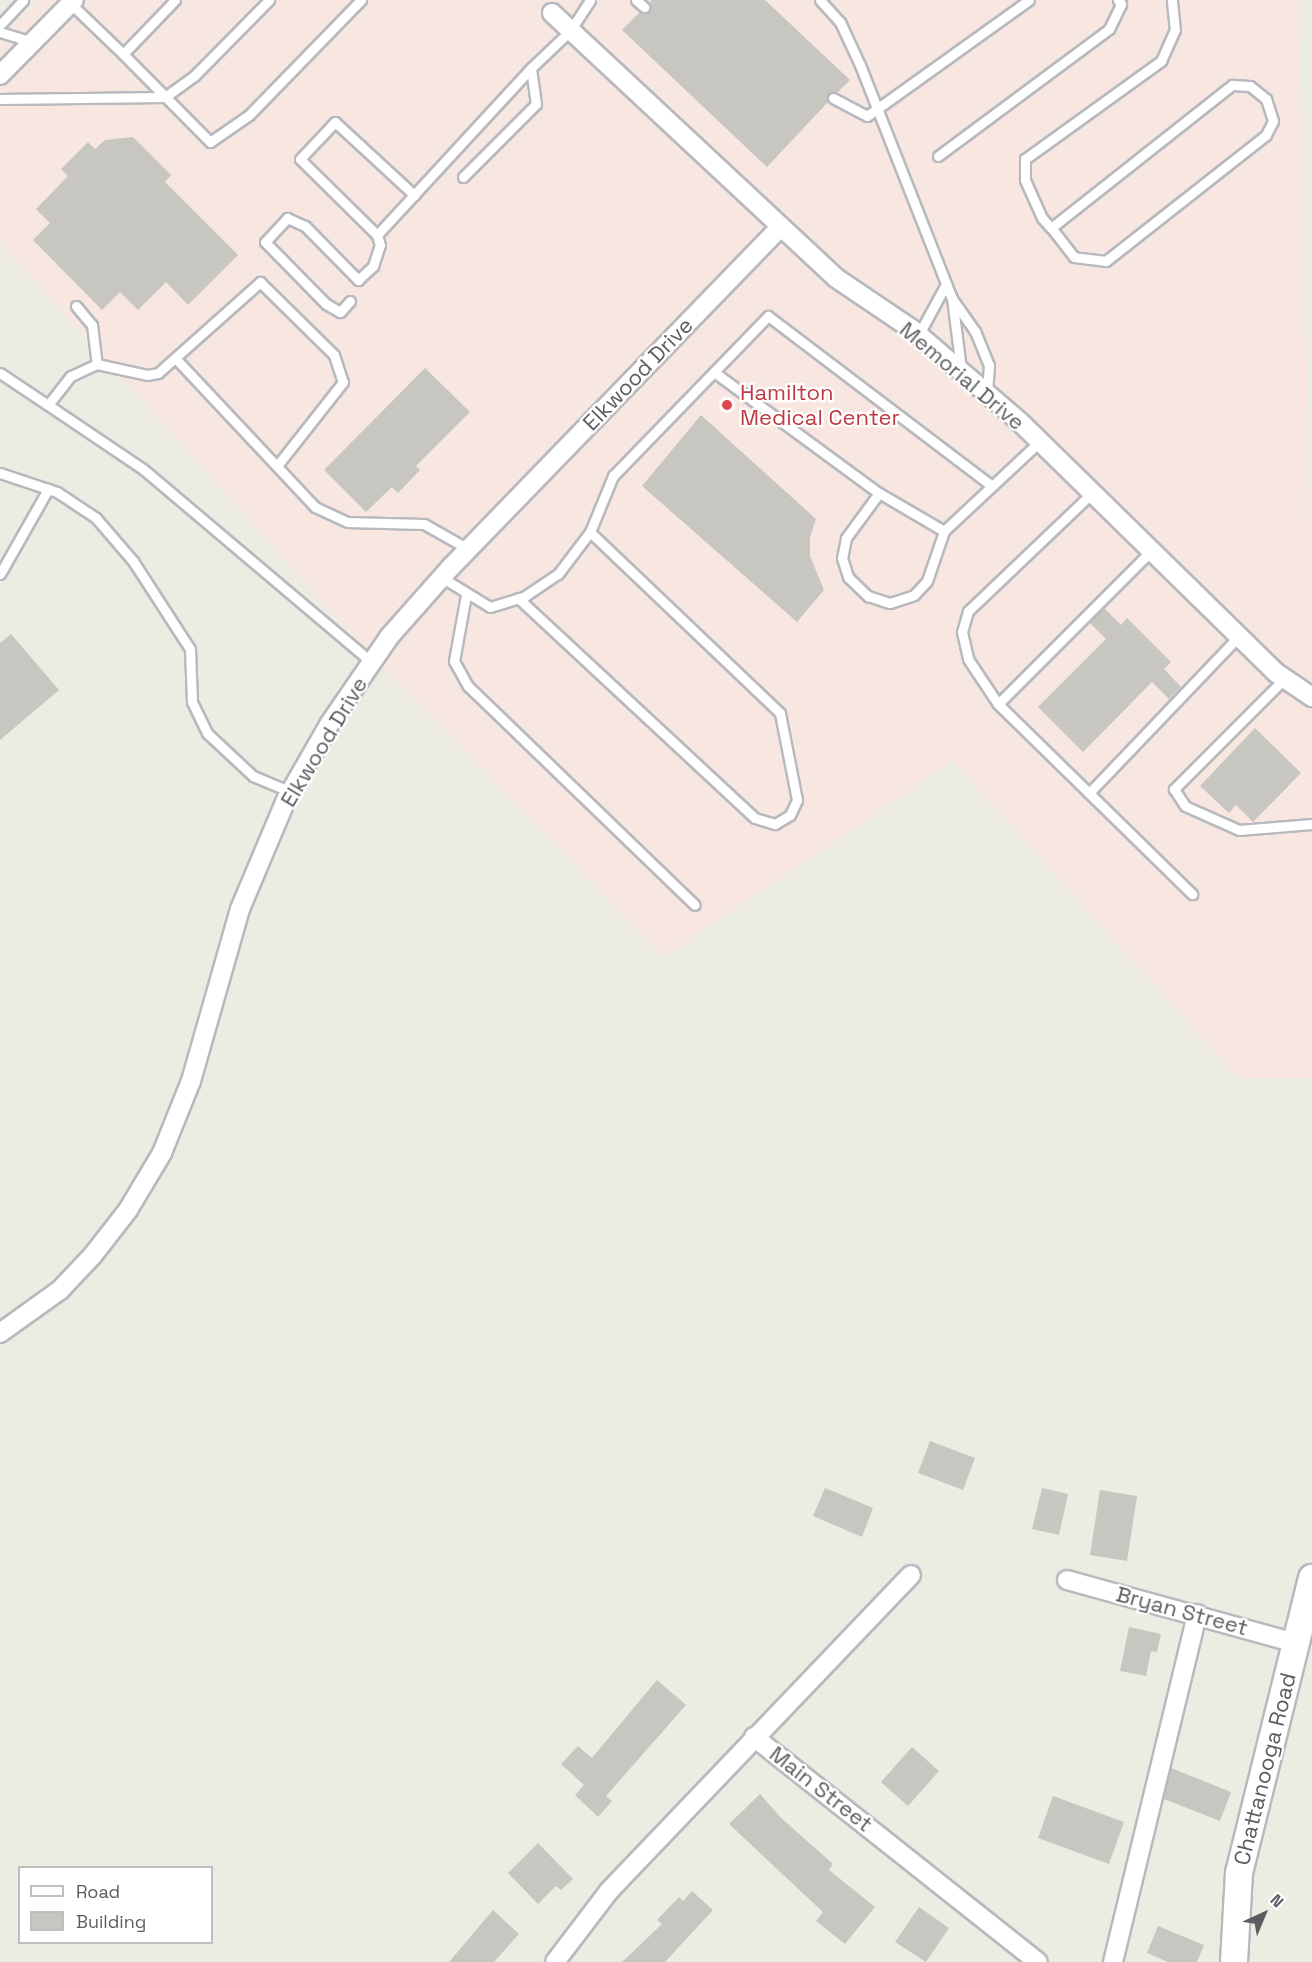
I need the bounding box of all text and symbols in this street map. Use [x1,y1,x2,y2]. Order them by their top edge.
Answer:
street label: Elkwood Drive [578,312,698,436]
street label: Memorial Drive [894,316,1030,436]
place label: Hamilton Medical Center [740,379,900,430]
marker: Hamilton Medical Center [718,396,736,414]
street label: Elkwood Drive [275,672,373,812]
street label: Bryan Street [1113,1581,1251,1641]
street label: Chattanooga Road [1228,1670,1302,1868]
street label: Main Street [764,1741,878,1837]
legend [18,1866,213,1944]
text: Road [76,1880,120,1903]
north arrow [1234,1884,1294,1944]
text: N [1266,1889,1288,1912]
text: Building [76,1910,146,1933]

